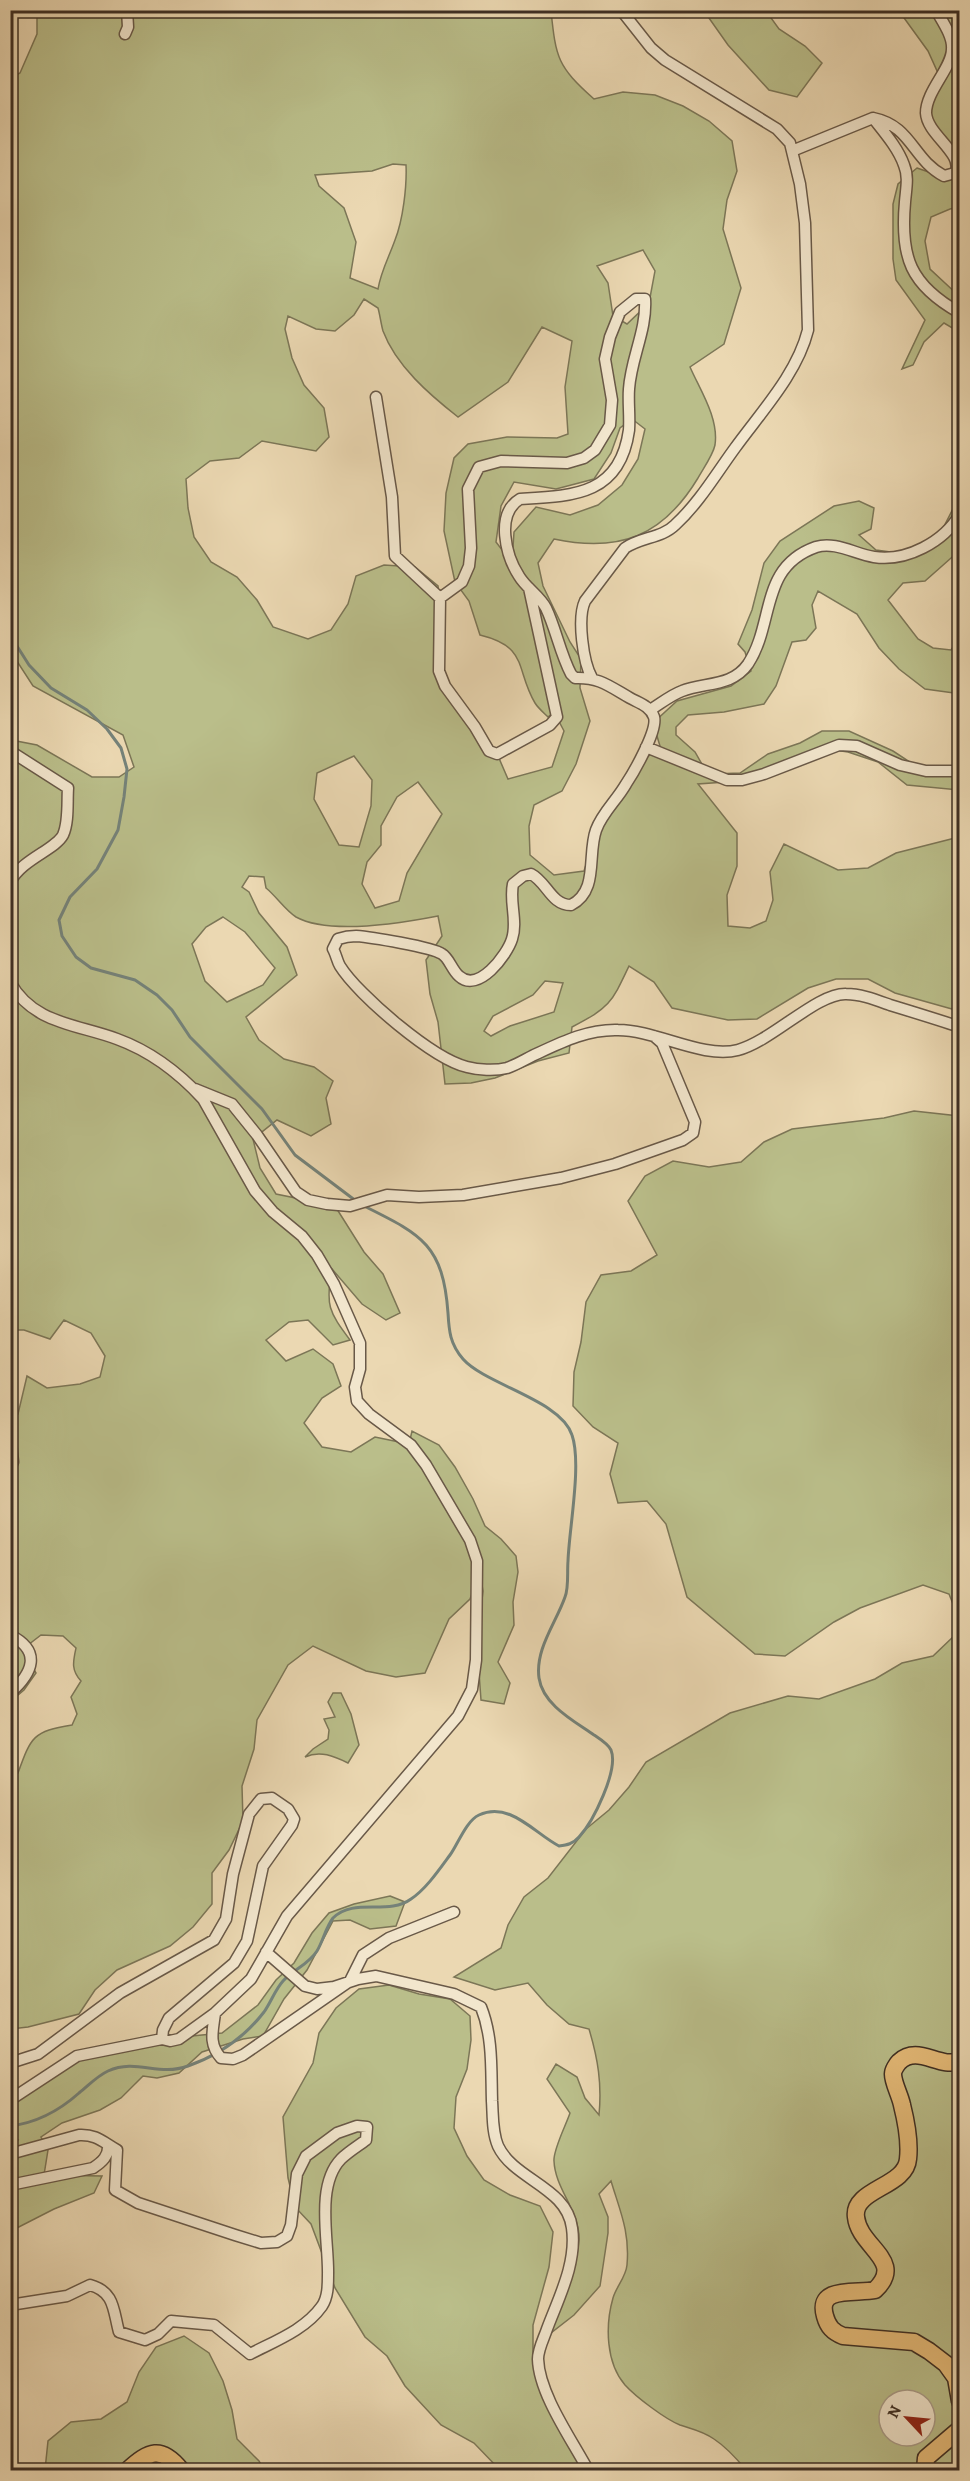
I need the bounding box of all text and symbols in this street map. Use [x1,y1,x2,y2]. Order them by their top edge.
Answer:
north arrow [877,2388,937,2448]
text: N [882,2401,907,2422]

